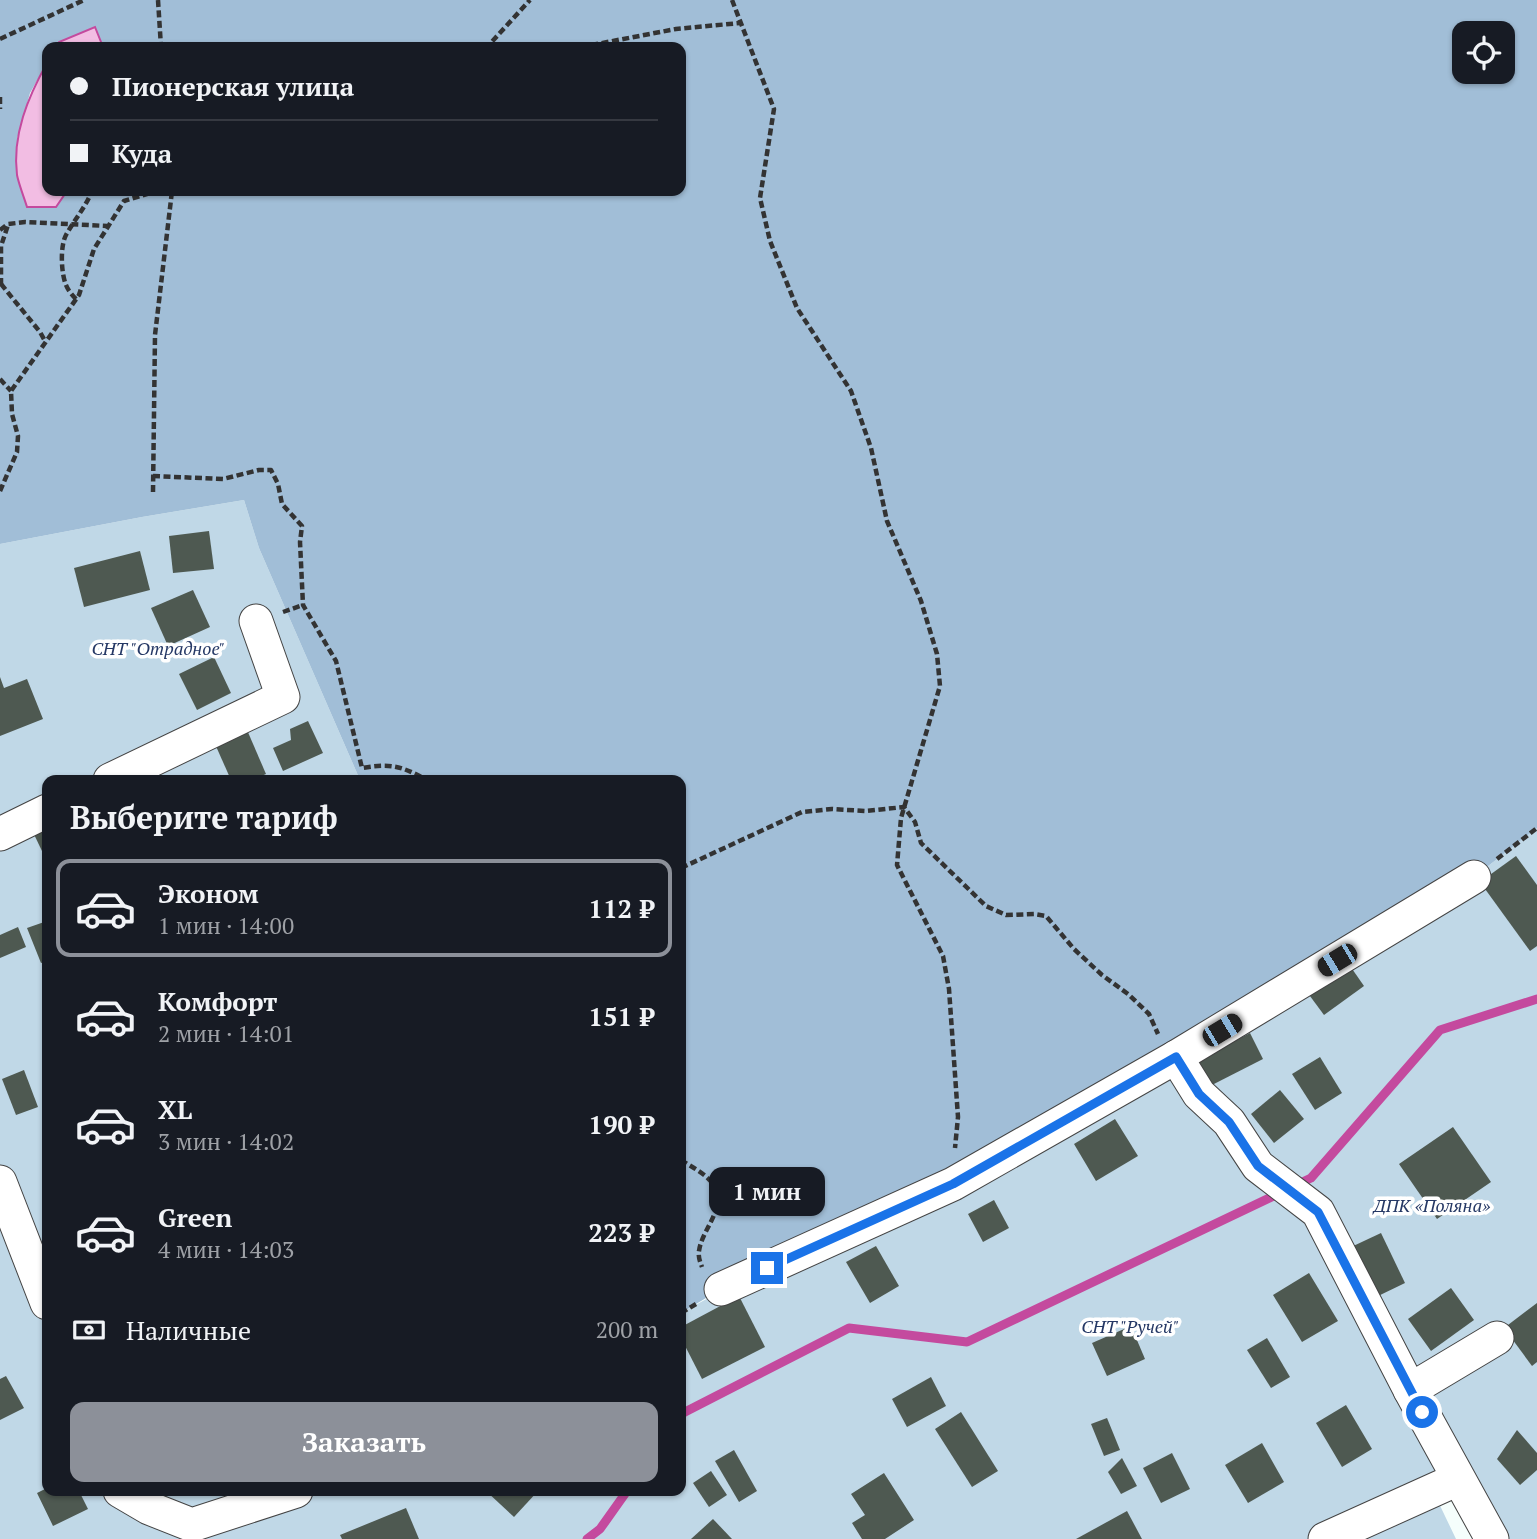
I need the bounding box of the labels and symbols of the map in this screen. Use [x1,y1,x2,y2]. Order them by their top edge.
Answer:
park label: СНТ "Отрадное" [91,636,225,660]
car [1314,940,1361,980]
car [1199,1010,1246,1050]
callout: 1 мин [709,1166,825,1216]
park label: ДПК «Поляна» [1372,1193,1491,1217]
route end [751,1252,783,1284]
park label: СНТ "Ручей" [1081,1314,1179,1338]
route start [1406,1396,1438,1428]

